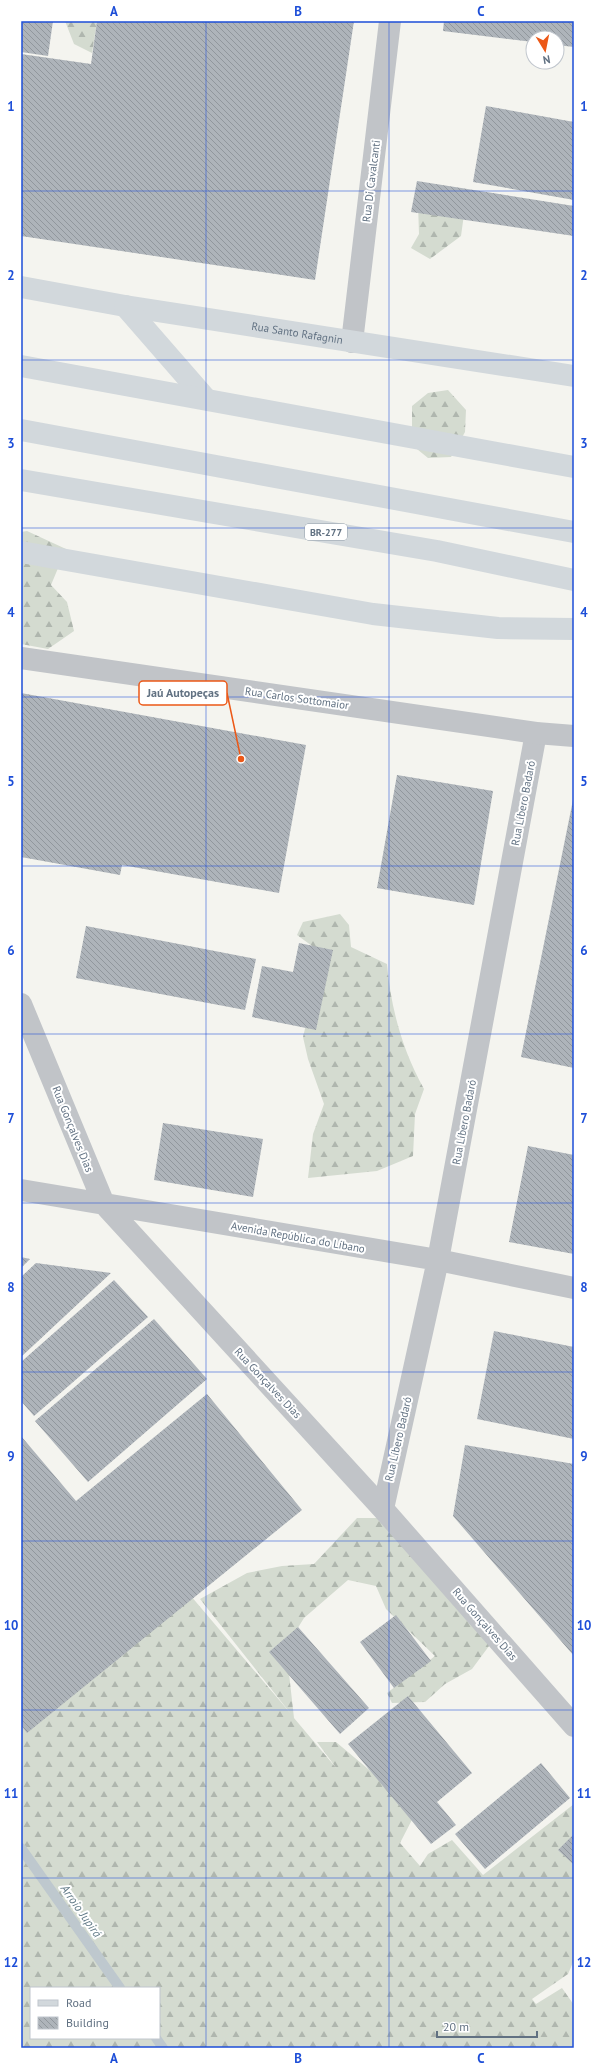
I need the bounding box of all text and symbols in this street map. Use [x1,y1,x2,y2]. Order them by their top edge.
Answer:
text: A [110,3,118,20]
text: B [294,3,302,20]
text: C [477,3,485,20]
north arrow [525,30,565,70]
text: N [542,52,552,67]
text: 1 [7,98,15,115]
text: 1 [580,98,588,115]
street label: Rua Di Cavalcanti [359,139,383,223]
text: 2 [7,267,15,284]
text: 2 [580,267,588,284]
street label: Rua Santo Rafagnin [250,319,344,347]
text: 3 [7,435,15,452]
text: 3 [580,435,588,452]
road number: BR-277 [305,524,347,540]
text: 4 [7,604,15,621]
text: 4 [580,604,588,621]
callout: Jaú Autopeças [139,681,227,705]
street label: Rua Carlos Sottomaior [244,684,350,712]
text: Jaú Autopeças [146,685,219,700]
street label: Rua Líbero Badaró [508,759,538,847]
text: 5 [7,773,15,790]
text: 5 [580,773,588,790]
text: 6 [7,942,15,959]
text: 6 [580,942,588,959]
street label: Rua Líbero Badaró [449,1078,479,1166]
street label: Rua Gonçalves Dias [49,1084,97,1174]
text: 7 [7,1110,15,1127]
text: 7 [580,1110,588,1127]
street label: Avenida República do Líbano [230,1218,366,1256]
text: 8 [7,1279,15,1296]
text: 8 [580,1279,588,1296]
street label: Rua Gonçalves Dias [232,1345,305,1422]
street label: Rua Líbero Badaró [381,1395,415,1483]
text: 9 [7,1448,15,1465]
text: 9 [580,1448,588,1465]
street label: Rua Gonçalves Dias [450,1585,521,1663]
text: 10 [4,1617,18,1634]
text: 10 [577,1617,591,1634]
text: 11 [4,1785,18,1802]
text: 11 [577,1785,591,1802]
water label: Arroio Jupirá [57,1881,105,1940]
text: 12 [4,1954,18,1971]
text: 12 [577,1954,591,1971]
legend [30,1987,160,2039]
text: Road [66,1995,91,2010]
scale bar [437,2013,537,2039]
text: Building [66,2015,109,2030]
text: 20 m [443,2019,469,2034]
text: A [110,2050,118,2067]
text: B [294,2050,302,2067]
text: C [477,2050,485,2067]

